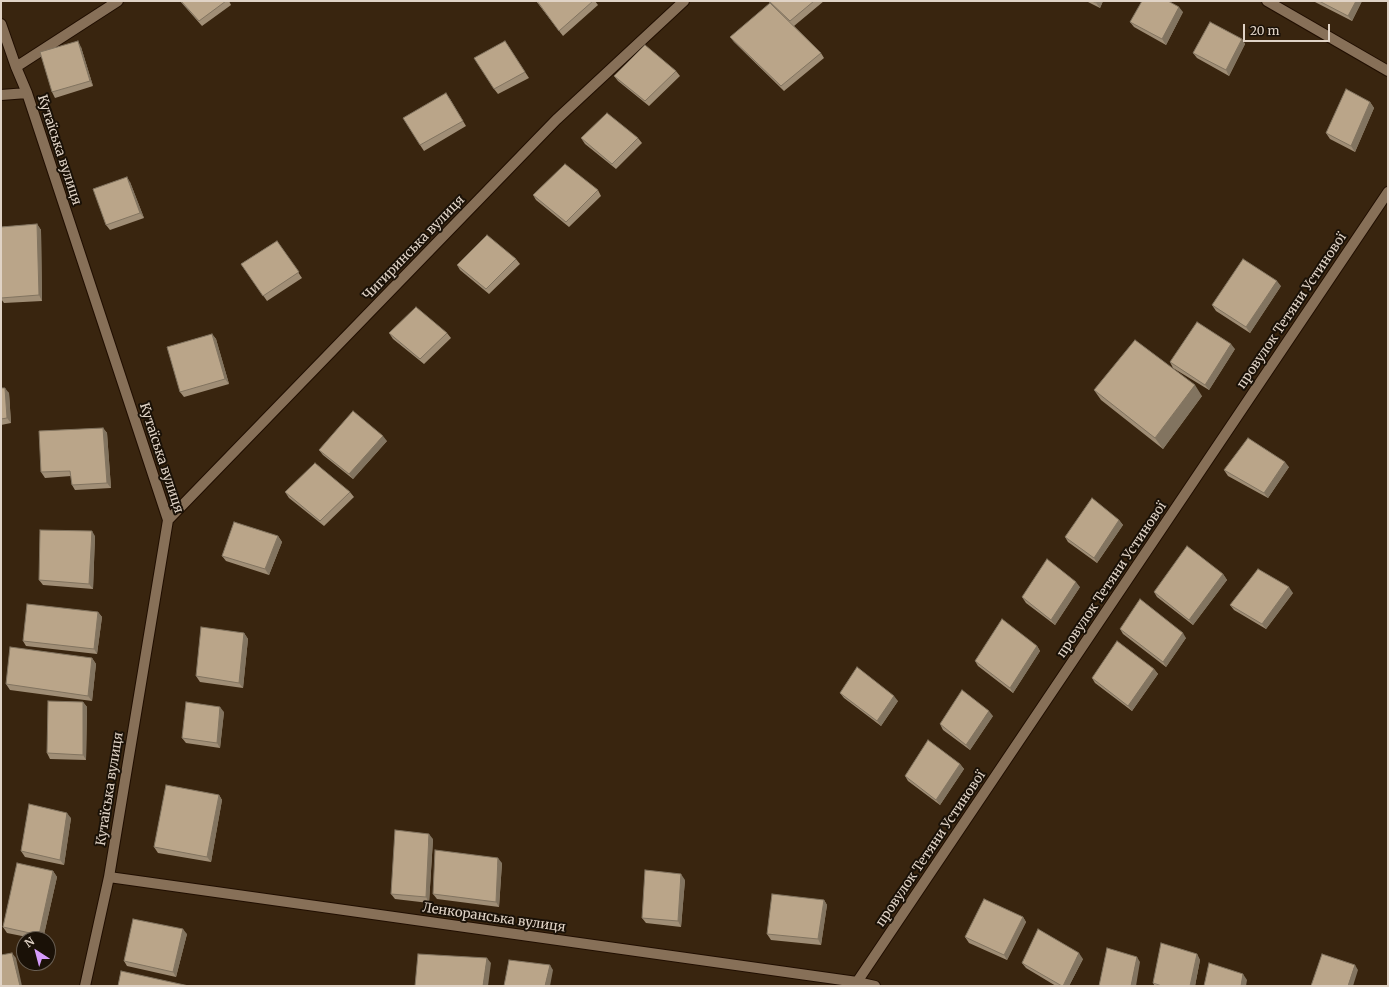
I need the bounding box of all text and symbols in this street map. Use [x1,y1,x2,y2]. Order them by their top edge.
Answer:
scale bar [1245,16,1332,42]
text: 20 m [1250,23,1279,38]
street label: Кутаїська вулиця [34,93,84,207]
street label: Чигиринська вулиця [360,192,468,304]
street label: провулок Тетяни Устинової [1234,230,1350,392]
street label: Кутаїська вулиця [136,401,186,515]
street label: провулок Тетяни Устинової [1054,499,1170,661]
street label: Кутаїська вулиця [93,731,127,847]
street label: провулок Тетяни Устинової [873,768,989,930]
street label: Ленкоранська вулиця [421,900,567,936]
north arrow [16,931,56,971]
text: N [22,934,37,950]

